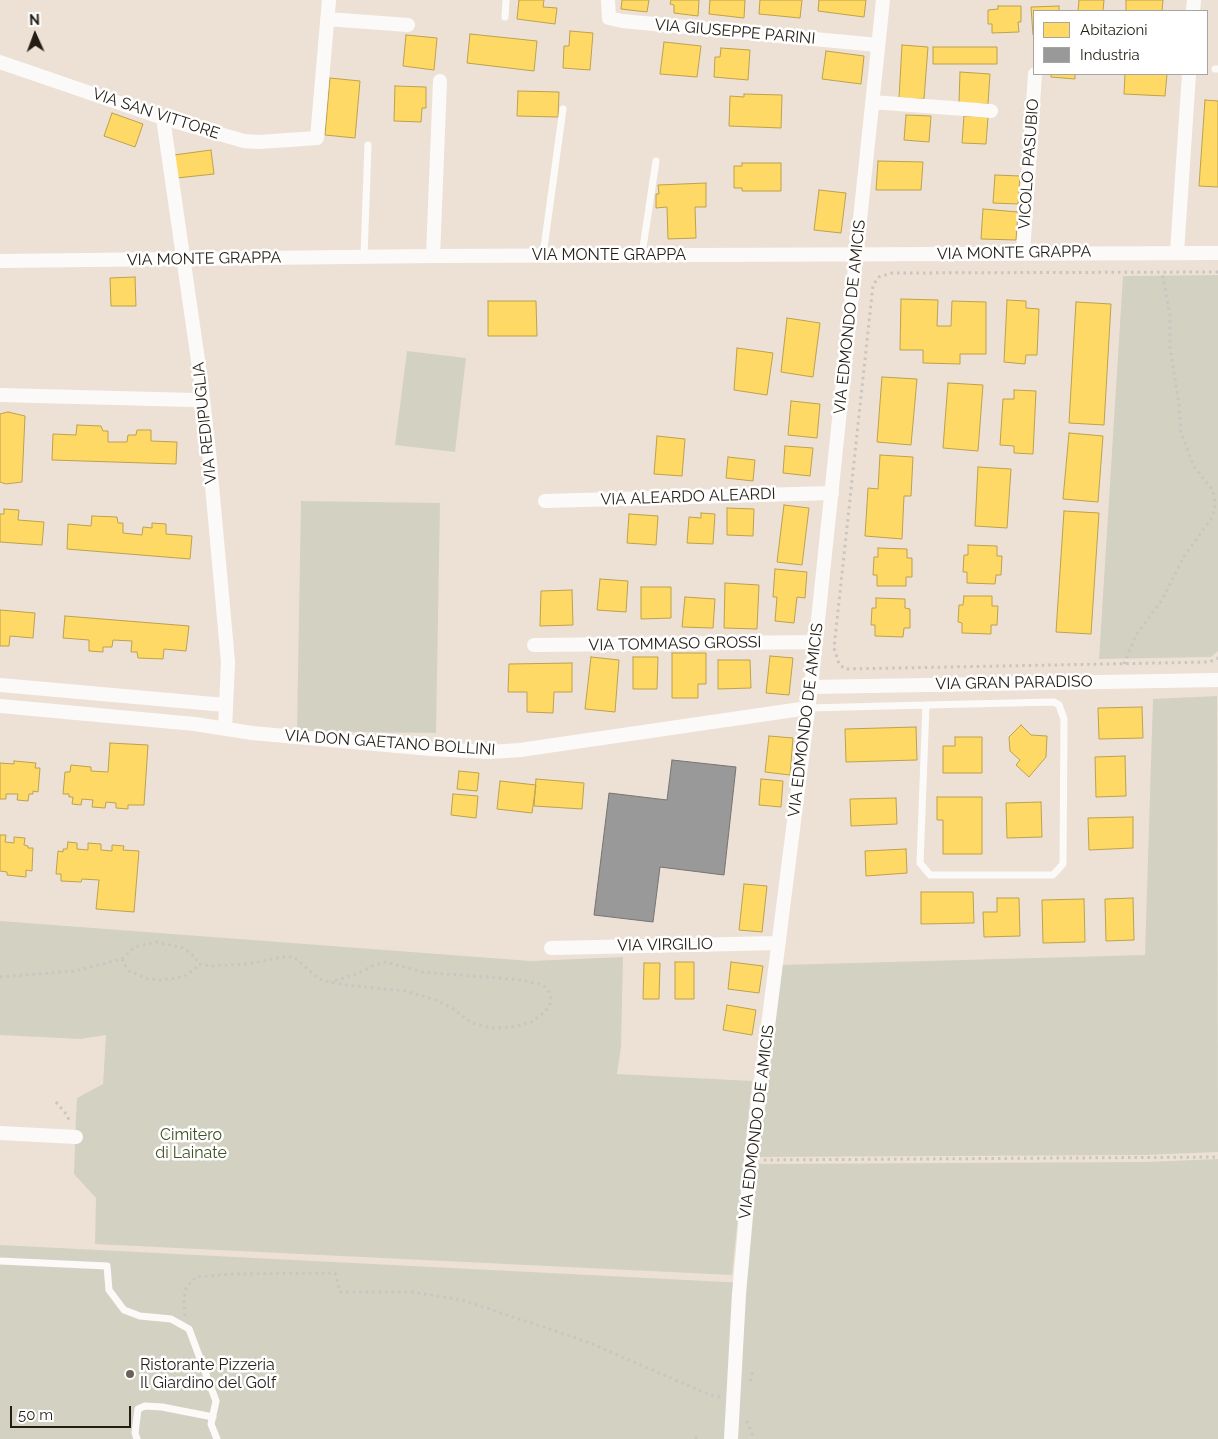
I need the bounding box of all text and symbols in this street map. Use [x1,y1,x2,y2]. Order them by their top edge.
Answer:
north arrow [10,10,60,60]
legend [1033,10,1208,75]
text: N [29,12,40,28]
street label: VIA GIUSEPPE PARINI [654,15,816,49]
text: Abitazioni [1080,21,1147,39]
text: Industria [1080,46,1140,64]
street label: VIA SAN VITTORE [90,84,222,144]
street label: VICOLO PASUBIO [1015,98,1043,230]
street label: VIA EDMONDO DE AMICIS [830,219,870,415]
street label: VIA MONTE GRAPPA [937,242,1091,264]
street label: VIA MONTE GRAPPA [532,245,686,265]
street label: VIA MONTE GRAPPA [127,248,281,270]
street label: VIA REDIPUGLIA [189,361,221,485]
street label: VIA ALEARDO ALEARDI [600,484,776,510]
street label: VIA EDMONDO DE AMICIS [785,622,827,818]
street label: VIA TOMMASO GROSSI [588,633,762,655]
street label: VIA GRAN PARADISO [935,672,1093,694]
street label: VIA DON GAETANO BOLLINI [284,726,496,760]
street label: VIA VIRGILIO [617,935,713,955]
street label: VIA EDMONDO DE AMICIS [736,1024,778,1220]
park label: Cimitero di Lainate [155,1125,227,1163]
place label: Ristorante Pizzeria Il Giardino del Golf [140,1355,276,1393]
marker: Ristorante Pizzeria Il Giardino del Golf [124,1368,136,1380]
scale bar [12,1396,134,1428]
text: 50 m [18,1406,53,1424]

